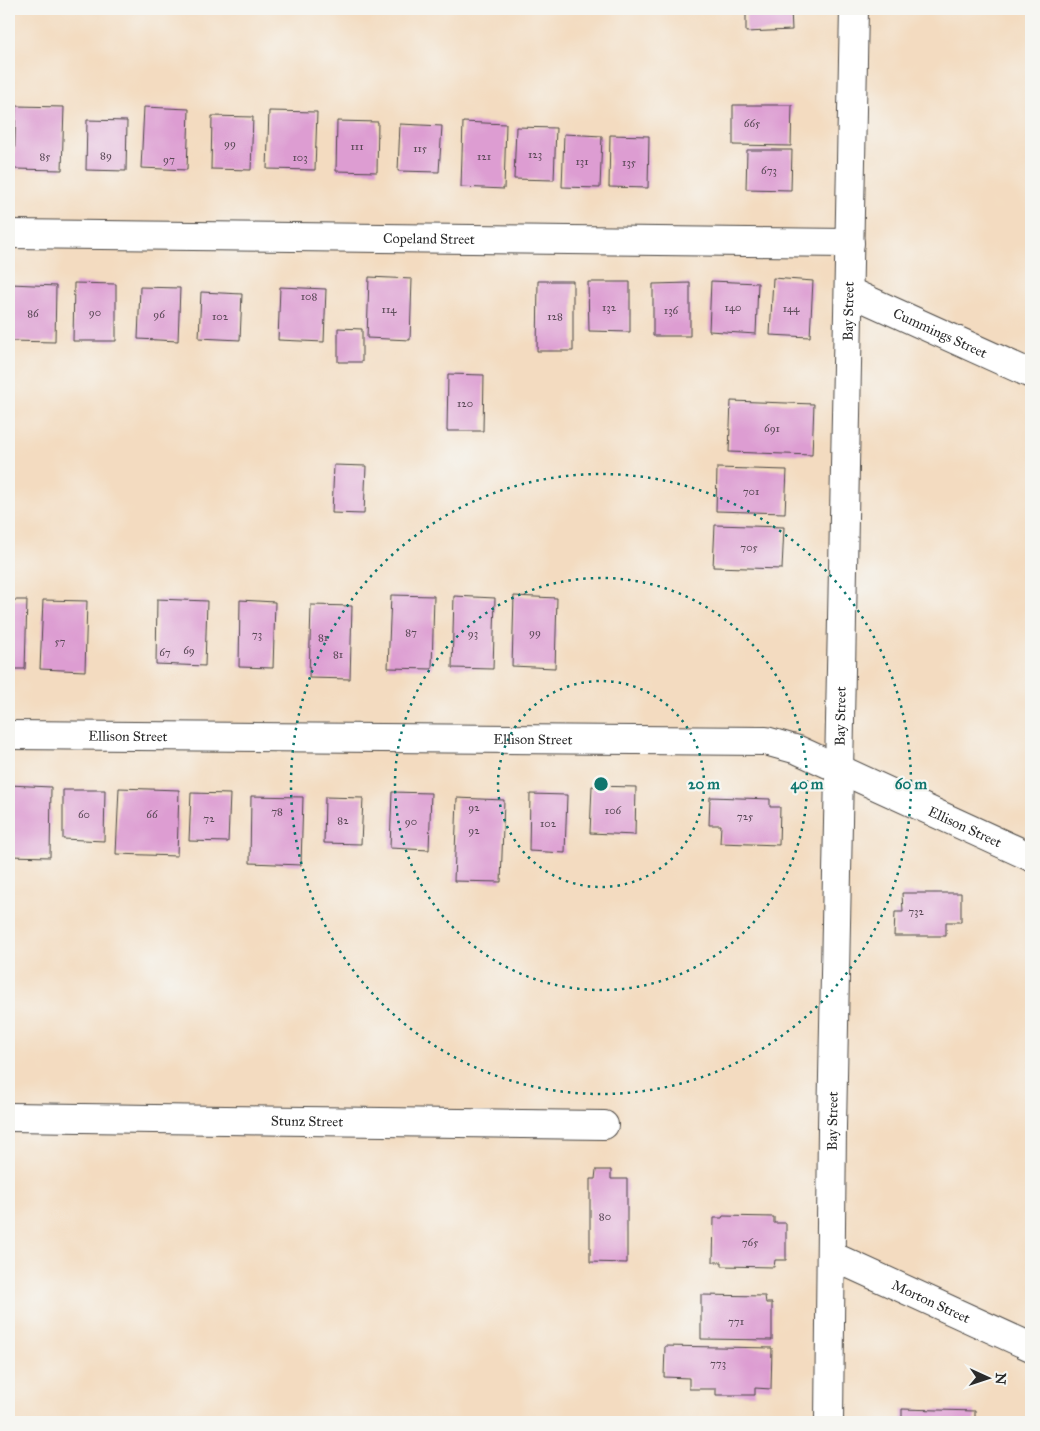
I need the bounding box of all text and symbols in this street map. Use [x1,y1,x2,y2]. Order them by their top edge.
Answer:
house number: 665 [744,117,760,130]
house number: 99 [224,137,236,150]
house number: 111 [350,140,364,153]
house number: 115 [413,142,427,155]
house number: 123 [528,148,542,161]
house number: 89 [100,149,112,162]
house number: 85 [40,150,50,163]
house number: 121 [477,150,491,163]
house number: 103 [292,151,308,164]
house number: 97 [163,153,175,166]
house number: 131 [575,155,589,168]
house number: 135 [622,156,636,169]
house number: 673 [761,164,777,177]
street label: Copeland Street [383,230,475,247]
street label: Bay Street [839,281,857,341]
house number: 108 [301,290,317,303]
house number: 132 [602,301,617,314]
house number: 140 [725,301,741,314]
house number: 144 [783,302,800,315]
house number: 114 [382,303,397,316]
house number: 136 [664,304,679,317]
street label: Cummings Street [890,304,990,362]
house number: 90 [89,306,101,319]
house number: 86 [27,307,39,320]
house number: 96 [153,308,165,321]
house number: 102 [212,310,229,323]
house number: 128 [547,310,563,323]
house number: 120 [457,397,473,410]
house number: 691 [764,422,780,435]
house number: 701 [743,485,759,498]
house number: 705 [740,541,758,554]
house number: 87 [405,626,417,639]
house number: 99 [529,626,541,639]
house number: 93 [468,627,478,640]
house number: 73 [252,628,262,641]
house number: 81 [318,631,328,644]
house number: 57 [55,635,66,648]
house number: 69 [183,644,195,657]
house number: 67 [159,646,171,659]
house number: 81 [333,648,343,661]
street label: Bay Street [831,686,849,746]
street label: Ellison Street [88,727,168,745]
street label: Ellison Street [493,730,573,748]
centre of rings [592,775,610,793]
text: 20 m [688,775,720,793]
text: 40 m [791,775,824,794]
text: 60 m [895,775,928,793]
house number: 92 [468,801,480,814]
street label: Ellison Street [925,802,1005,851]
house number: 106 [605,804,622,817]
house number: 78 [271,805,283,818]
house number: 60 [78,808,90,821]
house number: 66 [146,808,158,821]
house number: 725 [737,810,753,823]
house number: 72 [203,812,215,825]
house number: 82 [337,814,349,827]
house number: 90 [405,815,417,828]
house number: 102 [540,817,557,830]
house number: 92 [468,824,480,837]
house number: 732 [908,905,924,918]
street label: Bay Street [823,1091,841,1151]
street label: Stunz Street [271,1112,343,1130]
house number: 80 [599,1210,611,1223]
house number: 765 [742,1236,758,1249]
street label: Morton Street [889,1276,973,1327]
house number: 771 [728,1315,744,1328]
north arrow [962,1354,1012,1404]
house number: 773 [710,1357,726,1370]
text: N [992,1372,1009,1385]

